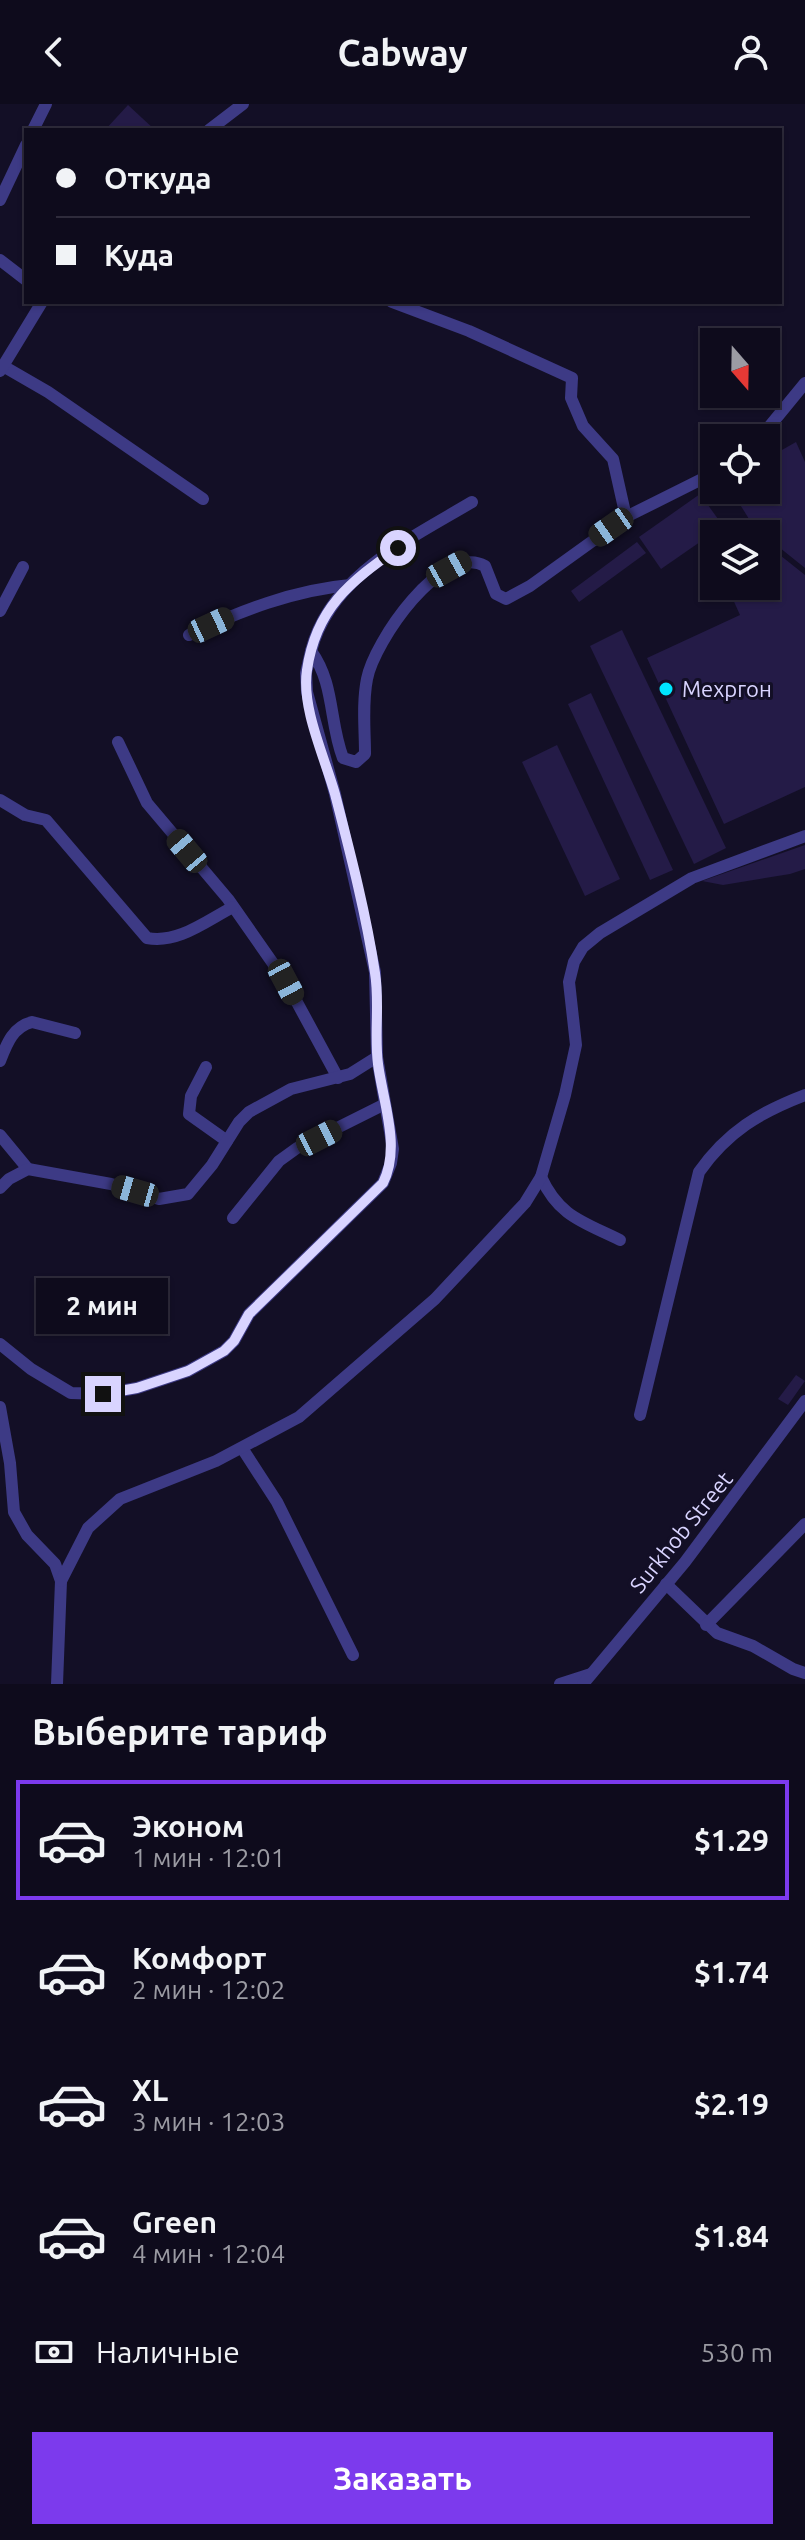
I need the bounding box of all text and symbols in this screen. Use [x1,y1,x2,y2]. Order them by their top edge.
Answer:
icon: back [32,30,76,74]
icon: person [729,30,773,74]
text: Cabway [337,32,468,73]
text: Откуда [104,161,212,195]
text: Куда [104,238,174,272]
north arrow [700,328,780,408]
map controls [700,328,780,600]
button: locate [700,424,780,504]
car [584,503,638,551]
button: layers [700,520,780,600]
route start [380,530,416,566]
car [422,547,476,591]
car [184,604,238,646]
place label: Мехргон [682,676,772,701]
marker: Мехргон [657,680,675,698]
car [162,825,212,877]
car [264,955,308,1009]
car [292,1116,346,1160]
car [109,1173,161,1209]
callout: 2 мин [37,1278,169,1334]
text: 2 мин [66,1291,138,1320]
route end [85,1376,121,1412]
street label: Surkhob Street [624,1466,737,1597]
text: Выберите тариф [32,1711,328,1752]
icon: car [36,1804,108,1876]
text: Эконом [132,1809,244,1843]
text: $1.29 [694,1823,769,1857]
text: 1 мин · 12:01 [132,1843,285,1872]
icon: car [36,1936,108,2008]
text: Комфорт [132,1941,266,1975]
text: $1.74 [694,1955,769,1989]
text: 2 мин · 12:02 [132,1975,285,2004]
icon: car [36,2068,108,2140]
text: XL [132,2073,168,2107]
text: $2.19 [694,2087,769,2121]
text: 3 мин · 12:03 [132,2107,285,2136]
icon: car [36,2200,108,2272]
text: Green [132,2205,217,2239]
text: $1.84 [694,2219,769,2253]
text: 4 мин · 12:04 [132,2239,285,2268]
icon: cash [32,2330,76,2374]
text: Наличные [96,2335,240,2369]
text: 530 m [701,2338,773,2367]
button: Заказать [32,2432,773,2524]

